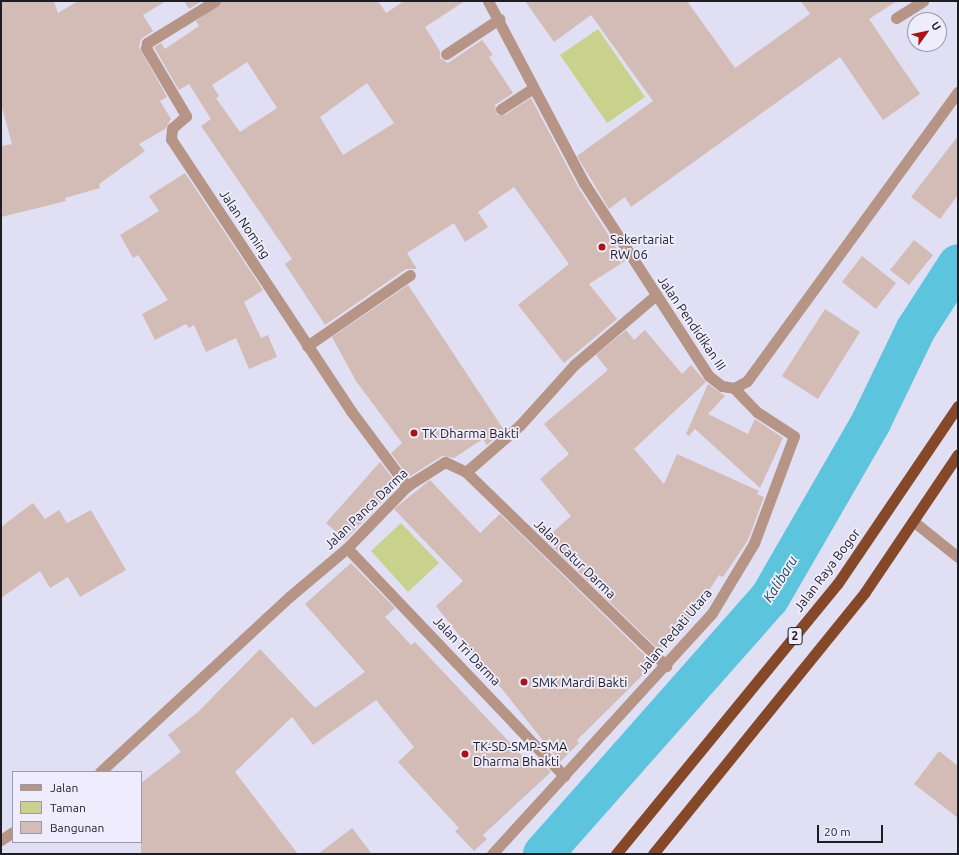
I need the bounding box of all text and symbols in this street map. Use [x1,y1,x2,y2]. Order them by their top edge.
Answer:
north arrow [907,12,947,52]
text: U [929,20,943,33]
street label: Jalan Noming [216,187,274,261]
place label: Sekertariat RW 06 [610,232,674,263]
marker: Sekertariat RW 06 [597,242,607,252]
street label: Jalan Pendidikan III [655,273,729,373]
place label: TK Dharma Bakti [422,425,519,441]
marker: TK Dharma Bakti [409,428,419,438]
street label: Jalan Panca Darma [321,465,411,553]
street label: Jalan Catur Darma [531,516,619,602]
street label: Jalan Raya Bogor [791,525,863,615]
water label: Kalibaru [759,553,801,605]
street label: Jalan Pedati Utara [635,585,715,677]
street label: Jalan Tri Darma [430,613,504,689]
road number: 2 [787,626,803,646]
place label: SMK Mardi Bakti [532,674,627,690]
marker: SMK Mardi Bakti [519,677,529,687]
place label: TK-SD-SMP-SMA Dharma Bhakti [473,739,567,770]
marker: TK-SD-SMP-SMA Dharma Bhakti [460,749,470,759]
legend [12,771,142,843]
text: Jalan [50,781,78,794]
text: Taman [50,801,86,814]
scale bar [819,817,885,843]
text: Bangunan [50,821,104,834]
text: 20 m [824,825,851,838]

